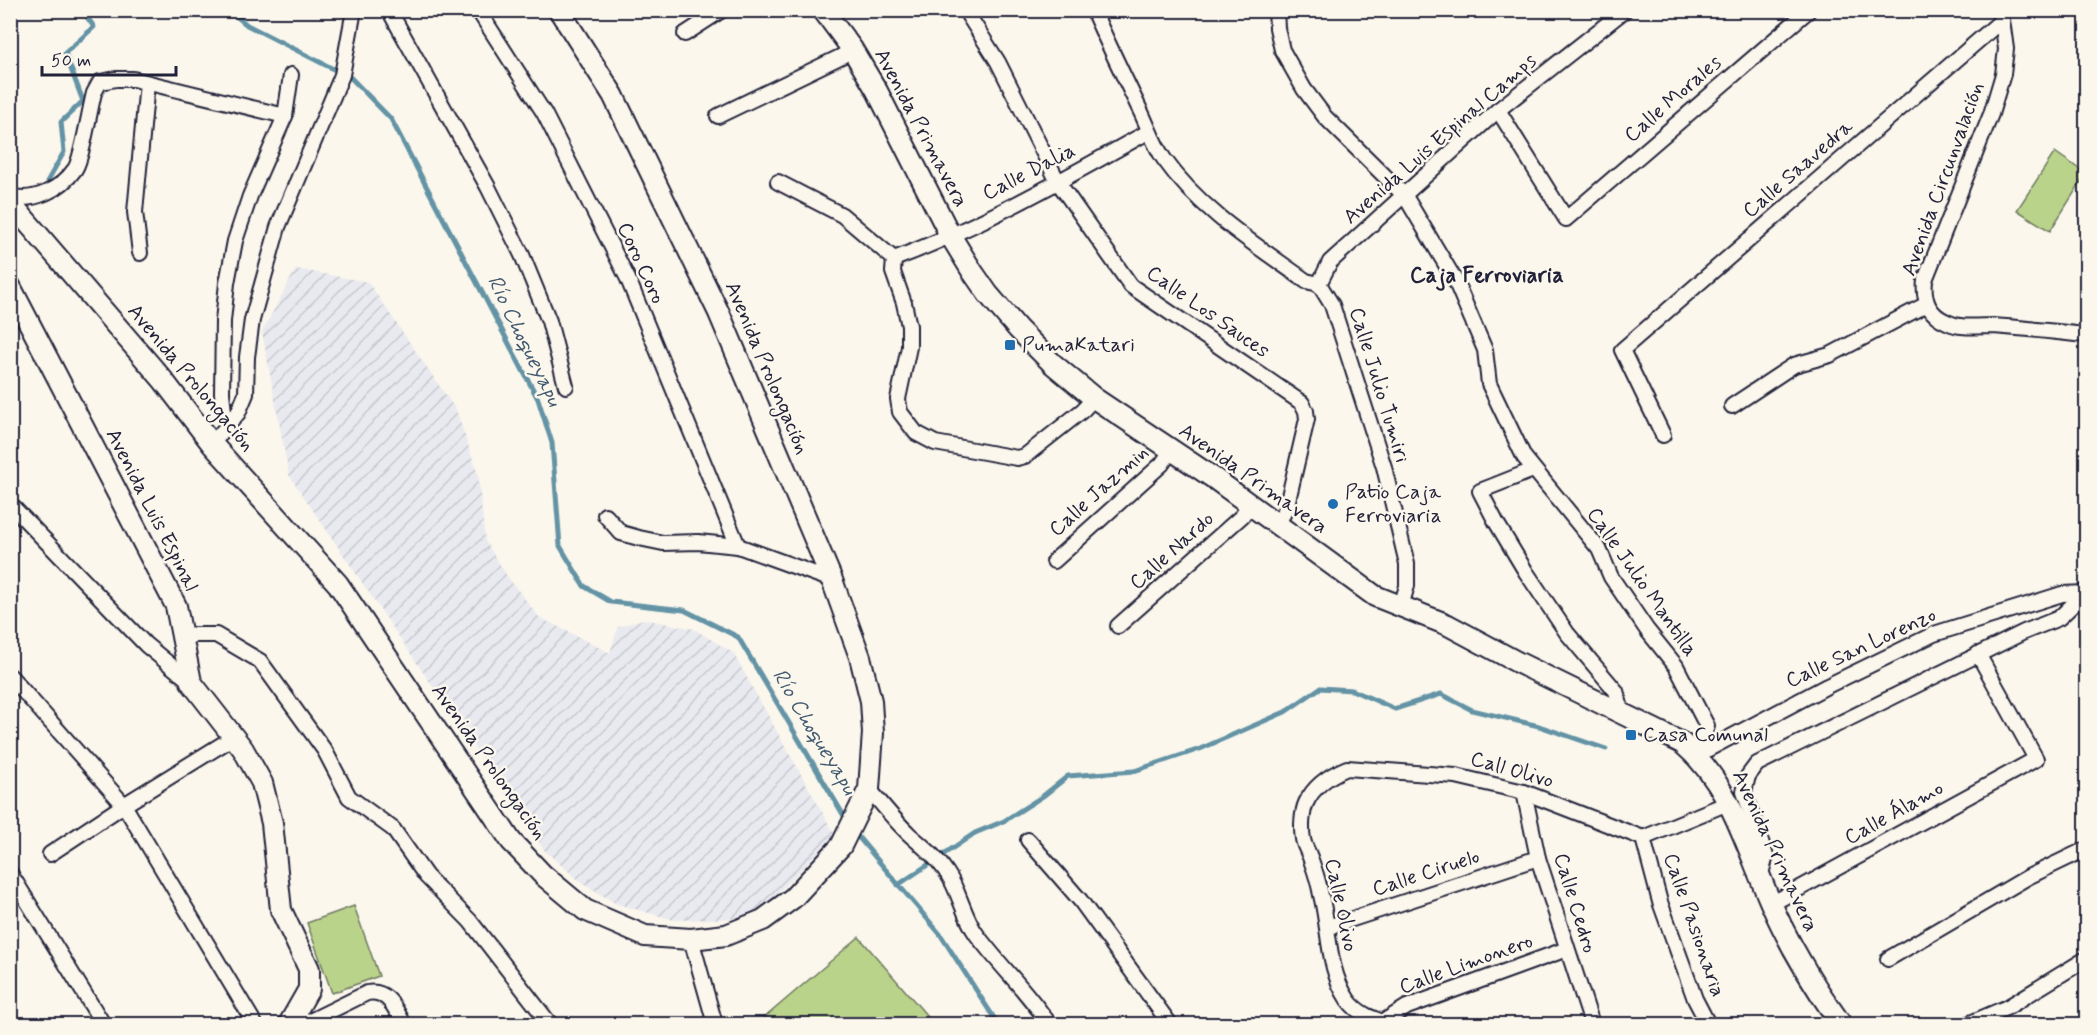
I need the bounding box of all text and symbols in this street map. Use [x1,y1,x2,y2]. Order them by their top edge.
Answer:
scale bar [42,39,176,77]
street label: Avenida Primavera [867,44,975,212]
street label: Avenida Luis Espinal Camps [1337,47,1543,231]
text: 50 m [51,49,91,73]
street label: Calle Morales [1618,49,1728,149]
street label: Avenida Circunvalación [1895,78,1991,280]
street label: Calle Saavedra [1737,113,1859,225]
street label: Calle Dalia [978,137,1080,207]
street label: Coro Coro [610,218,672,308]
street label: Calle Los Sauces [1141,259,1275,365]
district label: Caja Ferroviaria [1410,262,1564,291]
water label: Río Choqueyapu [480,271,568,412]
street label: Avenida Prolongación [717,277,816,459]
street label: Avenida Prolongación [120,298,261,458]
street label: Calle Julio Tumiri [1342,304,1416,466]
place label: PumaKatari [1022,331,1135,359]
marker: PumaKatari [1003,338,1017,352]
street label: Avenida Primavera [1173,417,1333,541]
street label: Avenida Luis Espinal [99,424,205,596]
street label: Calle Jazmin [1043,439,1155,543]
place label: Patio Caja Ferroviaria [1345,478,1442,530]
marker: Patio Caja Ferroviaria [1326,497,1340,511]
street label: Calle Julio Mantilla [1580,502,1704,662]
street label: Calle Nardo [1124,505,1220,597]
street label: Calle San Lorenzo [1781,601,1941,695]
water label: Río Choqueyapu [765,664,863,801]
street label: Avenida Prolongación [424,678,553,846]
place label: Casa Comunal [1643,721,1768,749]
marker: Casa Comunal [1624,728,1638,742]
street label: Call Olivo [1467,745,1557,795]
street label: Avenida Primavera [1725,765,1825,937]
street label: Calle Álamo [1839,774,1949,852]
street label: Calle Ciruelo [1369,843,1483,903]
street label: Calle Pasionaria [1656,849,1732,1001]
street label: Calle Cedro [1547,850,1603,956]
street label: Calle Olivo [1317,856,1365,954]
street label: Calle Limonero [1395,927,1537,1001]

